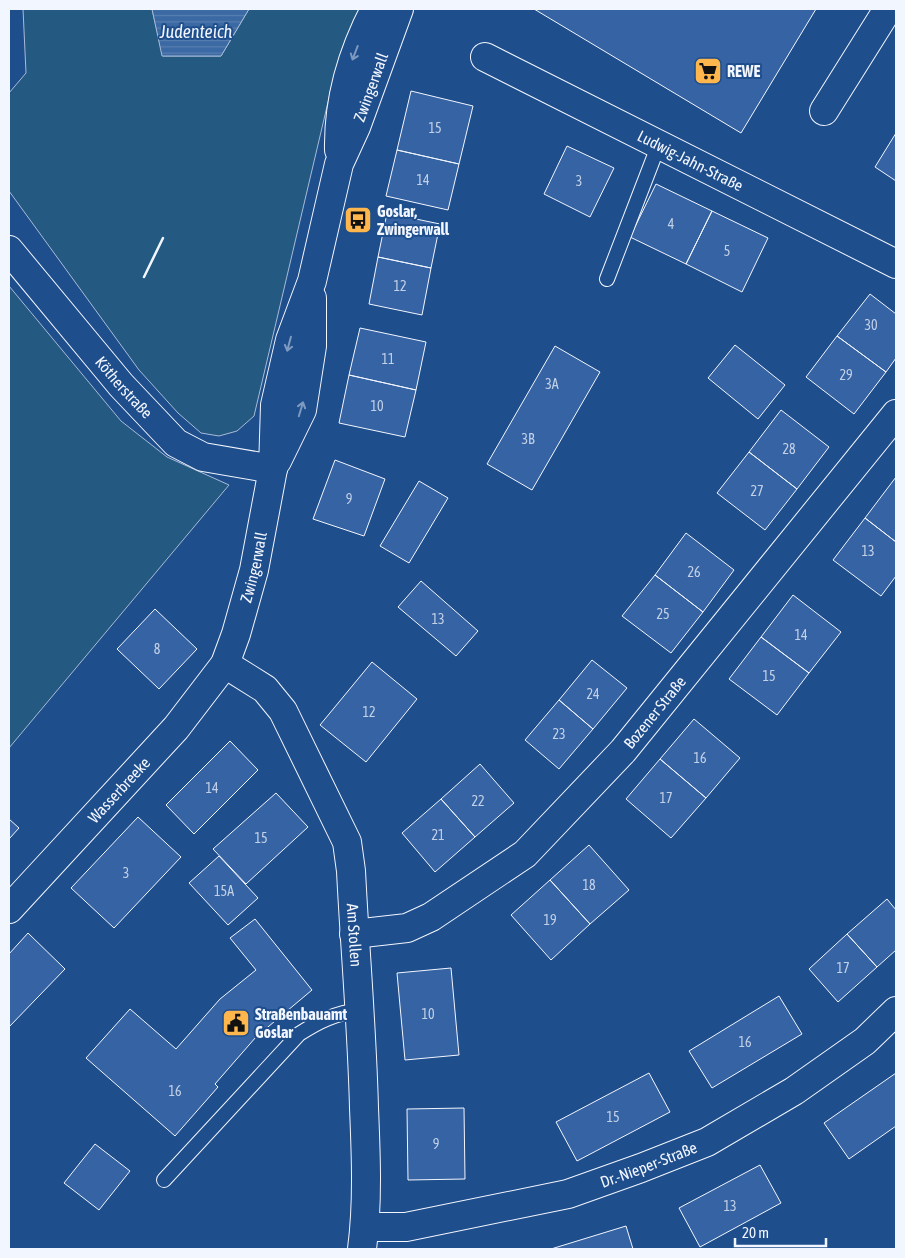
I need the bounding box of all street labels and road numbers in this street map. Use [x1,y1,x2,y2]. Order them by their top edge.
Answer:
street label: Zwingerwall [350,49,392,124]
street label: Ludwig-Jahn-Straße [635,126,746,195]
street label: Kötherstraße [92,353,156,422]
street label: Zwingerwall [236,530,270,605]
street label: Bozener Straße [620,672,689,752]
street label: Wasserbreeke [84,753,153,826]
street label: Am Stollen [344,903,366,968]
street label: Dr.-Nieper-Straße [598,1138,699,1191]

